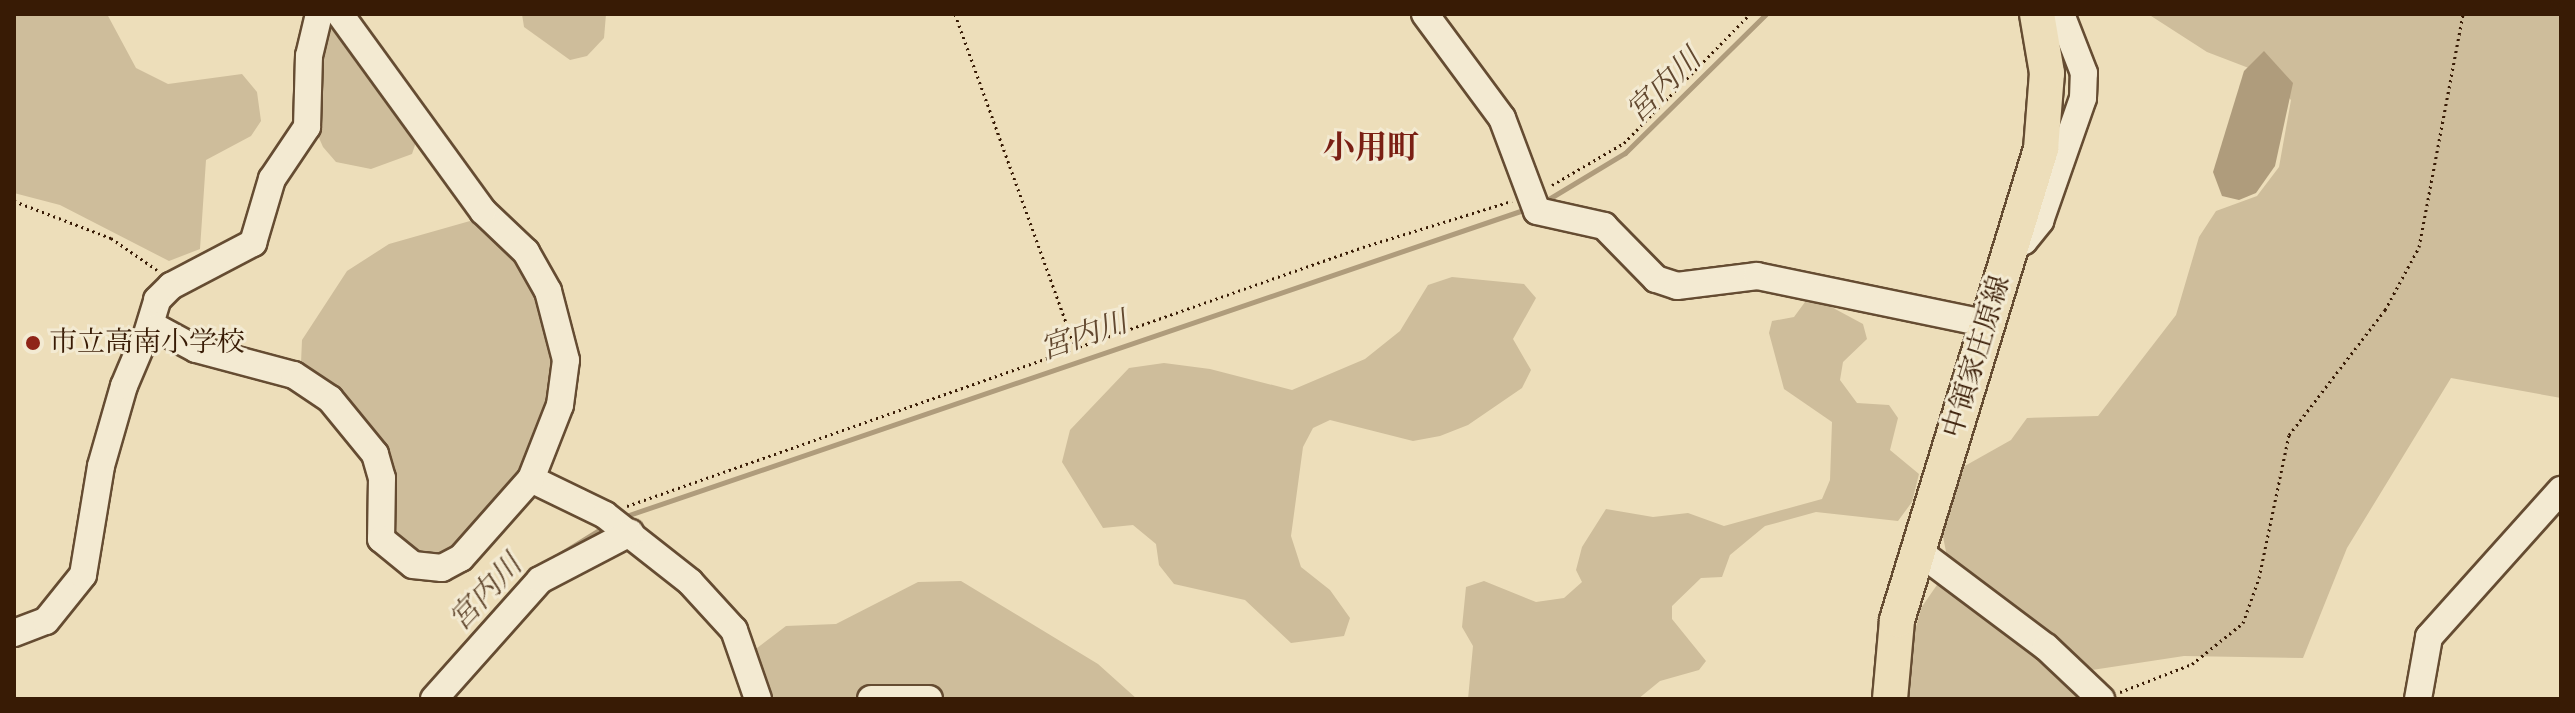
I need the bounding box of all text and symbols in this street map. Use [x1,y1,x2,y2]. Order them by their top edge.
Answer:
water label: 宮内川 [1619,42,1709,130]
district label: 小用町 [1323,129,1419,167]
street label: 中領家庄原線 [1936,272,2018,442]
water label: 宮内川 [1036,304,1132,368]
place label: 市立高南小学校 [49,326,245,360]
marker: 市立高南小学校 [24,334,42,352]
water label: 宮内川 [442,548,530,638]

